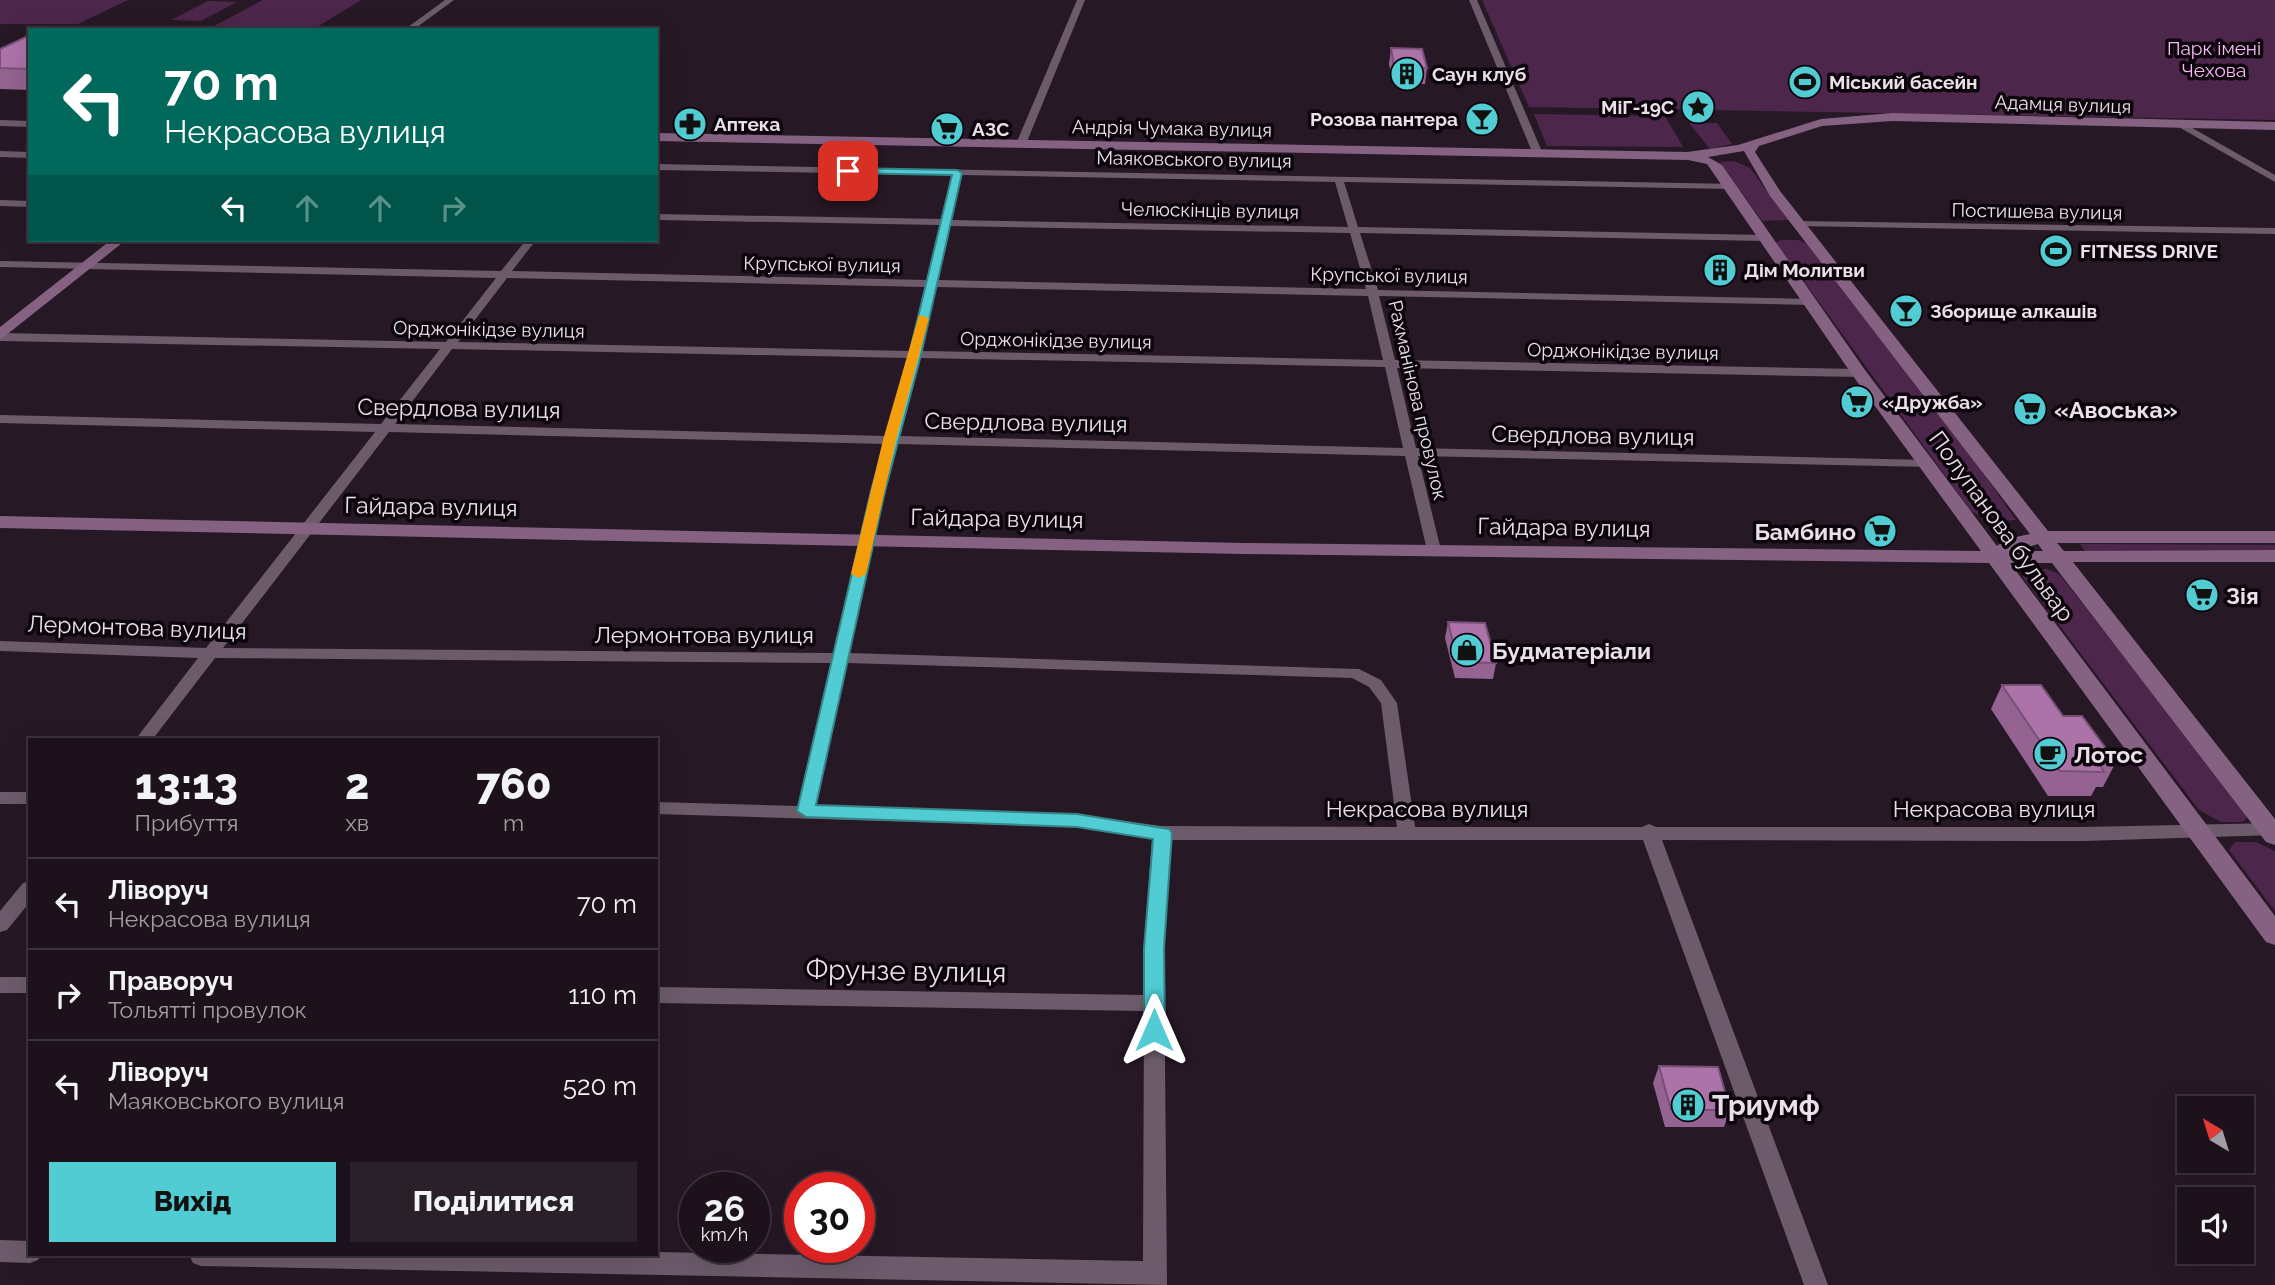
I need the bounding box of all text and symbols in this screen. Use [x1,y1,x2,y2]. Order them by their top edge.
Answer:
park label: Парк імені Чехова [2167,37,2261,81]
text: 70 m [164,54,279,111]
building icon: Саун клуб [1388,55,1426,93]
icon: left [49,56,140,147]
place label: Саун клуб [1432,63,1527,85]
sports icon: Міський басейн [1786,63,1824,101]
place label: Міський басейн [1829,71,1978,93]
place icon: МіГ-19С [1679,88,1717,126]
street label: Адамця вулиця [1994,91,2132,117]
place label: МіГ-19С [1601,96,1674,118]
bar icon: Розова пантера [1463,100,1501,138]
pharmacy icon: Аптека [671,105,709,143]
place label: Розова пантера [1310,108,1458,130]
supermarket icon: АЗС [928,110,966,148]
text: Некрасова вулиця [164,113,446,150]
place label: Аптека [714,113,781,135]
street label: Андрія Чумака вулиця [1072,115,1272,141]
place label: АЗС [972,118,1009,140]
pin [818,141,878,201]
street label: Маяковського вулиця [1096,146,1292,172]
icon: arrive [829,152,867,190]
icon: left [215,189,253,227]
icon: ahead [288,189,326,227]
icon: ahead [361,189,399,227]
icon: right [434,189,472,227]
street label: Челюскінців вулиця [1121,197,1299,223]
street label: Постишева вулиця [1951,199,2123,223]
sports icon: FITNESS DRIVE [2037,232,2075,270]
place label: FITNESS DRIVE [2080,240,2218,262]
building icon: Дім Молитви [1701,251,1739,289]
street label: Крупської вулиця [743,252,901,276]
place label: Дім Молитви [1744,259,1865,281]
street label: Крупської вулиця [1310,263,1468,287]
bar icon: Зборище алкашів [1887,292,1925,330]
street label: Рахманінова провулок [1384,298,1452,502]
place label: Зборище алкашів [1930,300,2097,322]
street label: Орджонікідзе вулиця [393,316,585,342]
street label: Орджонікідзе вулиця [960,327,1152,353]
street label: Орджонікідзе вулиця [1527,338,1719,364]
supermarket icon: «Дружба» [1838,383,1876,421]
supermarket icon: «Авоська» [2011,390,2049,428]
place label: «Дружба» [1882,391,1983,413]
street label: Свердлова вулиця [357,393,561,423]
place label: «Авоська» [2054,396,2178,423]
street label: Свердлова вулиця [924,407,1128,437]
street label: Свердлова вулиця [1491,420,1695,450]
street label: Полупанова бульвар [1924,426,2080,626]
street label: Гайдара вулиця [344,491,518,521]
street label: Гайдара вулиця [910,503,1084,533]
street label: Гайдара вулиця [1477,512,1651,542]
supermarket icon: Бамбино [1861,512,1899,550]
place label: Бамбино [1754,518,1856,545]
supermarket icon: Зія [2183,576,2221,614]
place label: Зія [2226,582,2259,609]
street label: Лермонтова вулиця [27,610,247,644]
street label: Лермонтова вулиця [594,621,814,648]
shop icon: Будматеріали [1448,631,1486,669]
place label: Будматеріали [1492,637,1651,664]
cafe icon: Лотос [2031,735,2069,773]
place label: Лотос [2074,741,2143,768]
text: 13:13 [135,760,238,809]
text: 2 [345,760,369,809]
text: 760 [476,760,551,809]
street label: Некрасова вулиця [1326,795,1528,822]
street label: Некрасова вулиця [1893,795,2095,822]
text: Прибуття [135,809,238,836]
text: хв [345,809,369,836]
text: m [503,809,524,836]
text: Ліворуч [108,875,209,905]
icon: left [49,885,87,923]
text: 70 m [577,889,637,919]
text: Некрасова вулиця [108,905,311,932]
street label: Фрунзе вулиця [805,953,1007,989]
text: Праворуч [108,966,233,996]
icon: right [49,976,87,1014]
text: 110 m [568,980,637,1010]
position arrow [1117,993,1191,1067]
text: Тольятті провулок [108,996,307,1023]
text: Ліворуч [108,1057,209,1087]
icon: left [49,1067,87,1105]
text: 520 m [563,1071,637,1101]
building icon: Триумф [1669,1086,1707,1124]
text: Маяковського вулиця [108,1087,344,1114]
place label: Триумф [1712,1089,1820,1122]
north arrow [2177,1096,2254,1172]
map controls [2177,1096,2254,1264]
button: Вихід [49,1162,336,1242]
button: Поділитися [350,1162,637,1242]
speed limit sign: 30 [784,1172,875,1263]
button: sound [2177,1187,2254,1264]
text: 26 [704,1188,745,1229]
text: km/h [701,1224,748,1245]

